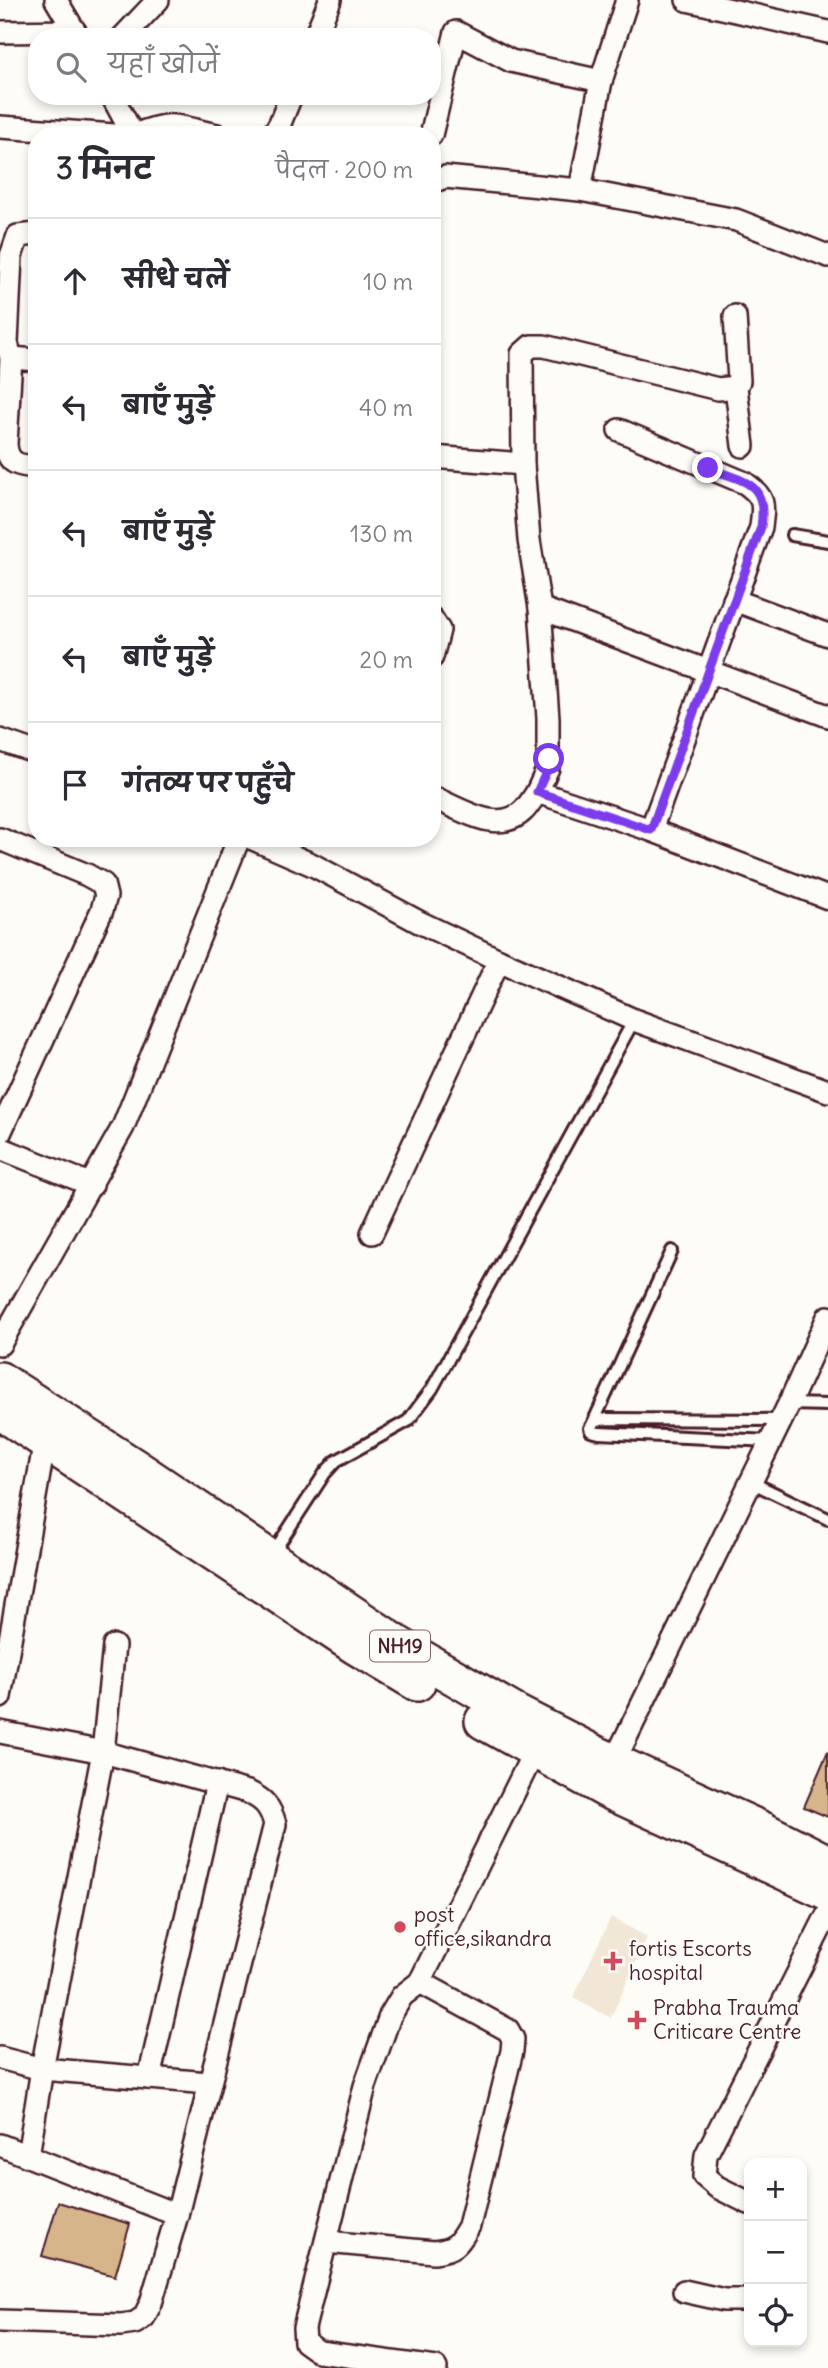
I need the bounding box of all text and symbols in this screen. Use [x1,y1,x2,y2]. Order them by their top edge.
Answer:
search box [28,28,441,105]
text: यहाँ खोजें [108,47,219,80]
icon: search [52,48,90,86]
text: 3 मिनट [56,149,153,187]
text: पैदल · 200 m [275,155,413,184]
icon: ahead [56,262,94,300]
text: सीधे चलें [123,262,229,295]
text: 10 m [363,267,413,296]
icon: left [56,388,94,426]
text: बाएँ मुड़ें [123,388,214,421]
text: 40 m [359,393,413,422]
route end [692,452,723,483]
icon: left [56,514,94,552]
text: बाएँ मुड़ें [123,514,214,547]
text: 130 m [350,519,413,548]
icon: left [56,640,94,678]
text: बाएँ मुड़ें [123,640,214,673]
text: 20 m [360,645,413,674]
route start [533,743,564,774]
icon: arrive [56,766,94,804]
text: गंतव्य पर पहुँचे [123,766,293,799]
road number: NH19 [370,1630,430,1662]
place label: post office,sikandra [414,1901,552,1952]
marker: post office,sikandra [392,1919,408,1935]
place label: fortis Escorts hospital [629,1935,752,1986]
marker: fortis Escorts hospital [603,1951,623,1971]
place label: Prabha Trauma Criticare Centre [653,1994,801,2045]
marker: Prabha Trauma Criticare Centre [627,2010,647,2030]
map controls [744,2158,807,2347]
button: + [744,2158,807,2221]
button: − [744,2221,807,2284]
button: locate [744,2284,807,2347]

